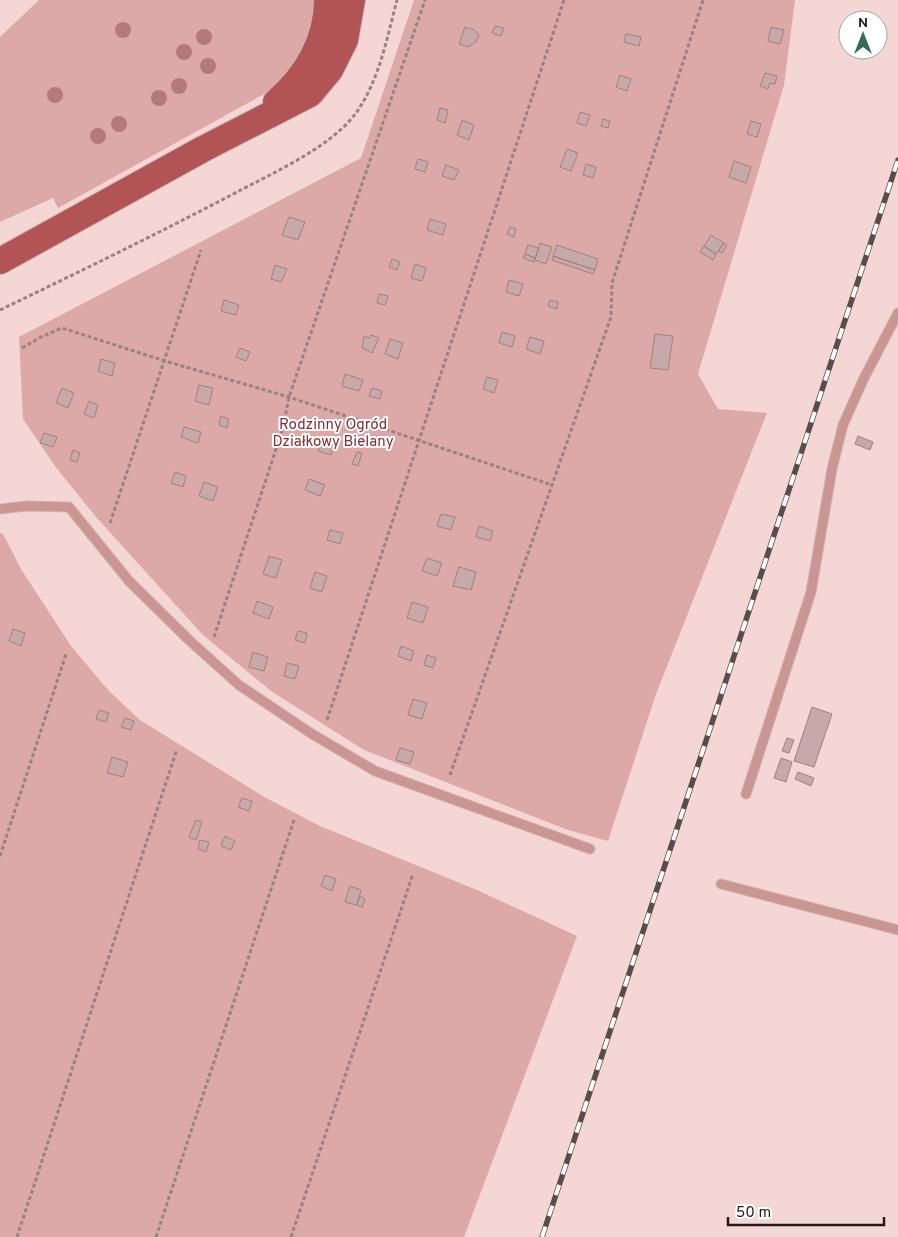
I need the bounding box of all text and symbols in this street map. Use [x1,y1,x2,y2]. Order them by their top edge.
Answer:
north arrow [838,10,888,60]
text: N [858,15,868,32]
park label: Rodzinny Ogród Działkowy Bielany [272,416,394,452]
scale bar [728,1194,884,1226]
text: 50 m [736,1204,771,1223]

